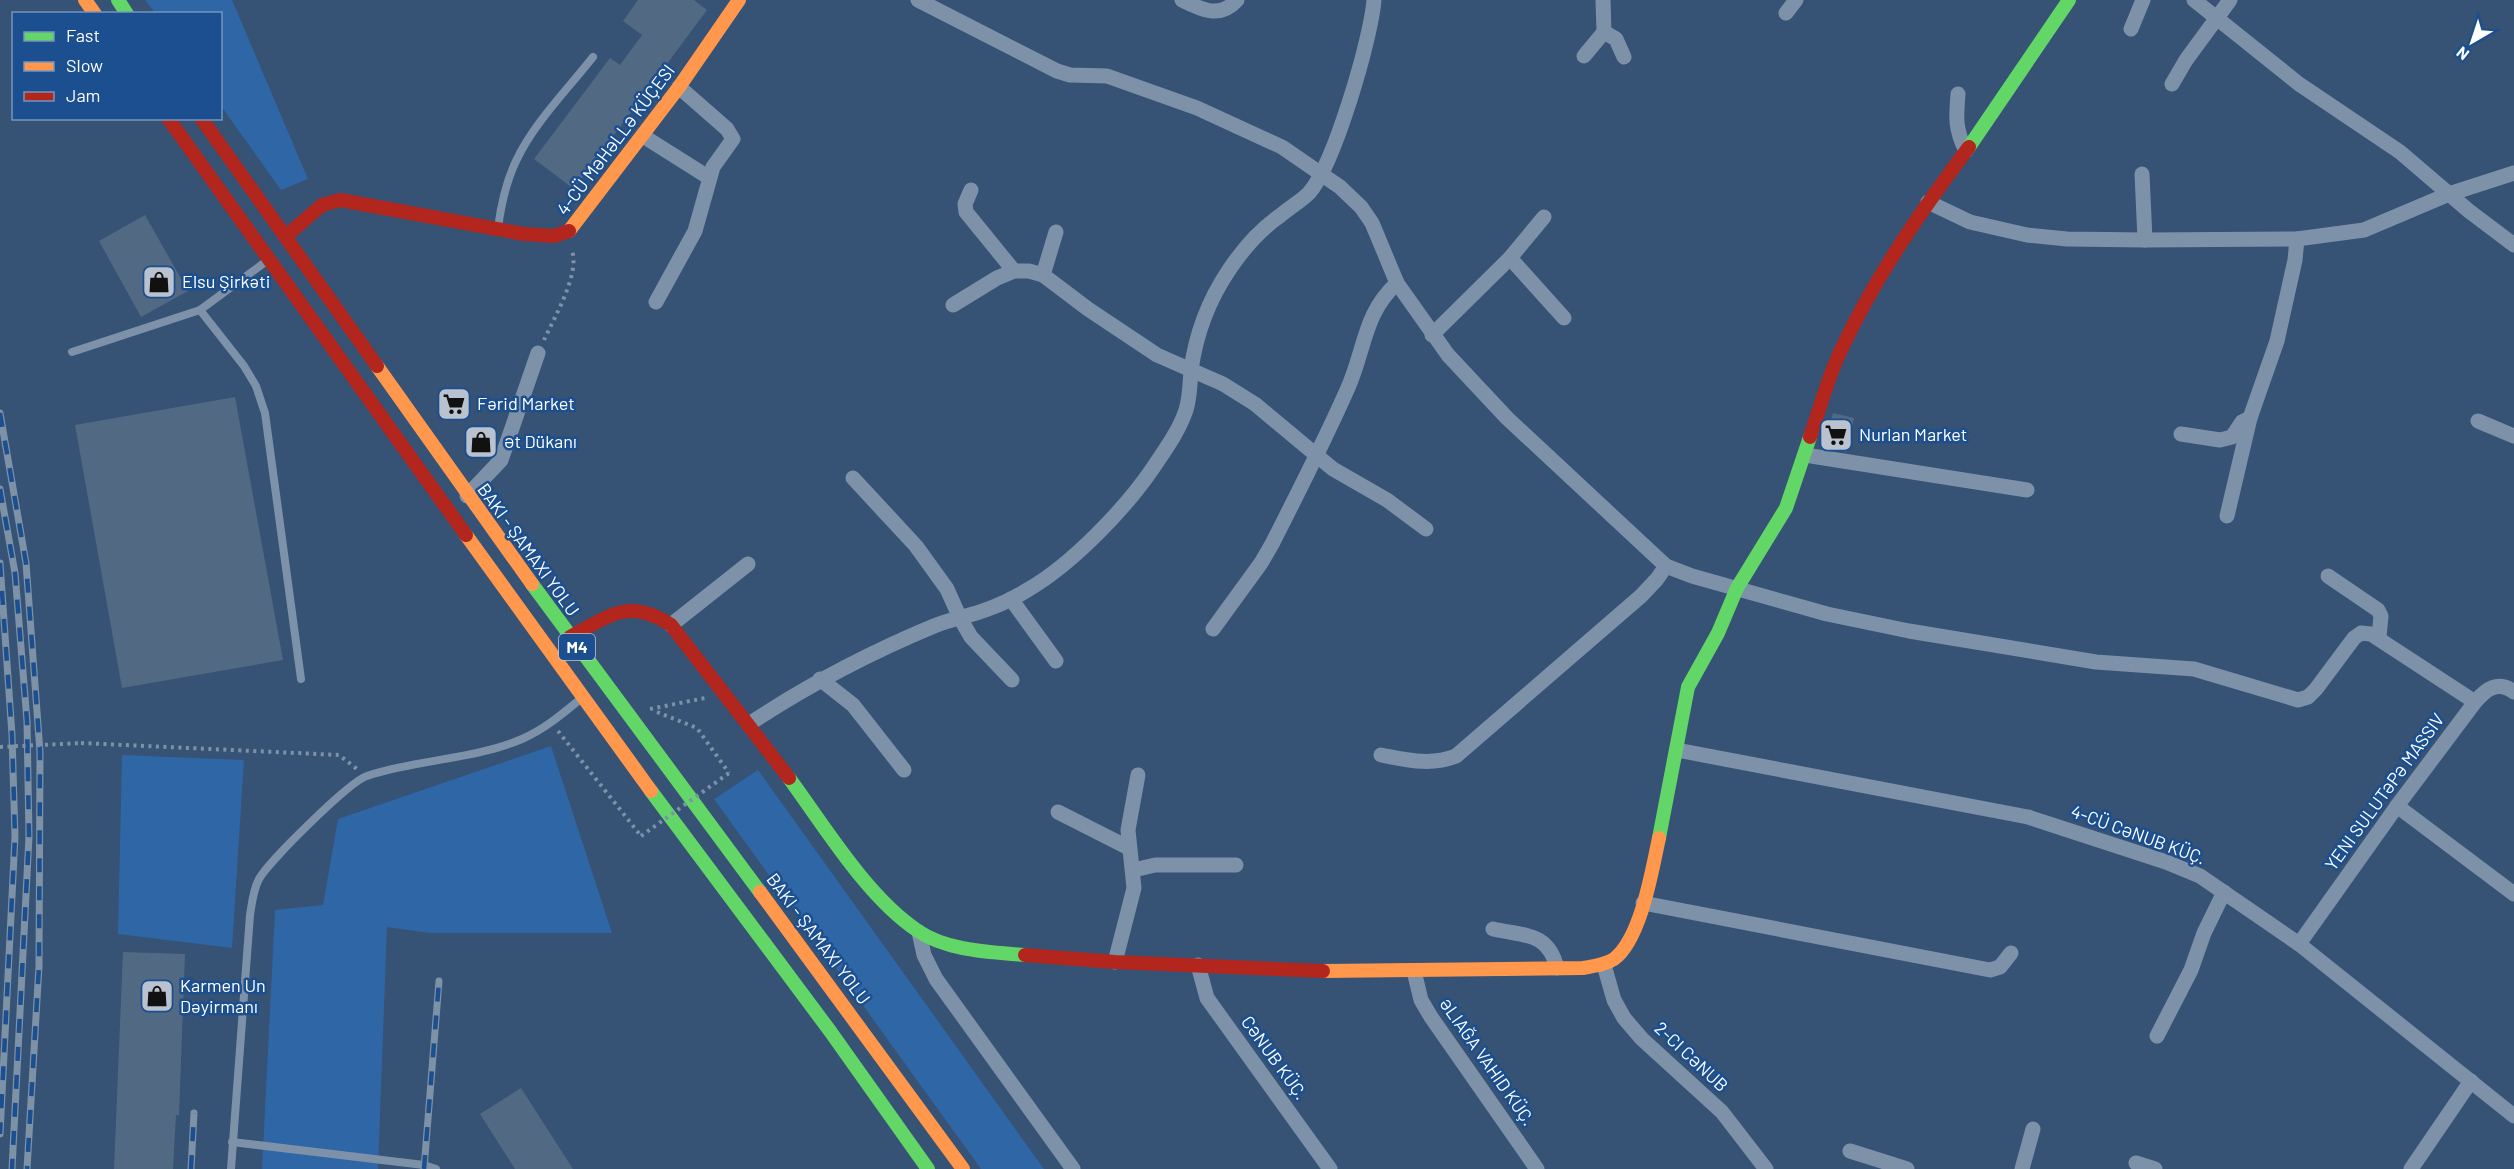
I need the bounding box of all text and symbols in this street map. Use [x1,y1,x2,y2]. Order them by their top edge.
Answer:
legend [12,12,222,120]
north arrow [2442,12,2502,72]
text: Fast [66,24,100,46]
text: N [2452,43,2472,65]
text: Slow [66,54,103,76]
street label: 4-CÜ MƏHƏLLƏ KÜÇESI [551,60,679,219]
text: Jam [66,84,100,106]
shop icon: Elsu Şirkəti [141,264,177,300]
place label: Elsu Şirkəti [182,270,270,292]
supermarket icon: Fərid Market [436,386,472,422]
place label: Fərid Market [477,392,575,414]
supermarket icon: Nurlan Market [1818,417,1854,453]
place label: Nurlan Market [1859,423,1967,445]
shop icon: Ət Dükanı [463,424,499,460]
place label: Ət Dükanı [504,430,577,452]
street label: BAKI - ŞAMAXI YOLU [473,479,584,620]
road number: M4 [559,634,595,660]
street label: YENI SULUTƏPƏ MASSIV [2320,708,2449,874]
street label: 4-CÜ CƏNUB KÜÇ. [2068,800,2209,869]
street label: BAKI - ŞAMAXI YOLU [762,868,875,1008]
place label: Karmen Un Dəyirmanı [180,974,266,1017]
shop icon: Karmen Un Dəyirmanı [139,978,175,1014]
street label: ƏLIAĞA VAHID KÜÇ. [1436,993,1540,1130]
street label: CƏNUB KÜÇ. [1237,1011,1313,1104]
street label: 2-CI CƏNUB [1650,1017,1733,1096]

